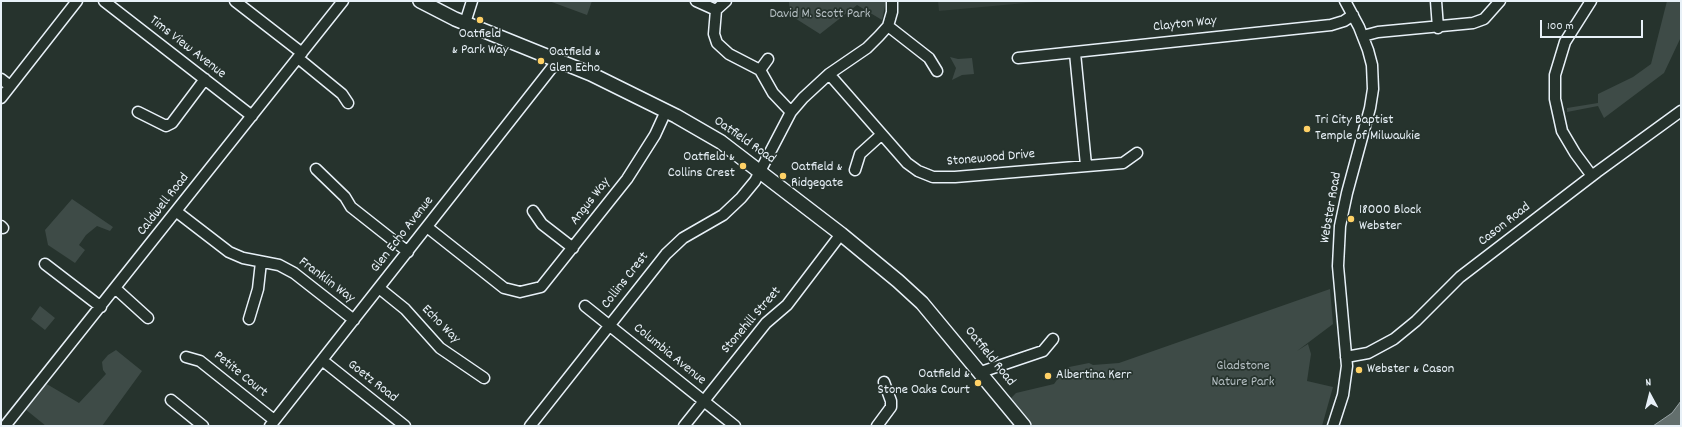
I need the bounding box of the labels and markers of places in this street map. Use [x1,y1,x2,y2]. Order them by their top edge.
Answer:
marker: Oatfield & Park Way [475,15,485,25]
place label: Oatfield & Park Way [452,27,508,60]
place label: Oatfield & Glen Echo [549,45,601,78]
marker: Oatfield & Glen Echo [536,56,546,66]
place label: Tri City Baptist Temple of Milwaukie [1315,113,1420,146]
marker: Tri City Baptist Temple of Milwaukie [1302,124,1312,134]
place label: Oatfield & Collins Crest [668,150,735,182]
place label: Oatfield & Ridgegate [791,160,843,192]
marker: Oatfield & Collins Crest [738,161,748,171]
marker: Oatfield & Ridgegate [778,171,788,181]
place label: 18000 Block Webster [1359,203,1421,236]
marker: 18000 Block Webster [1346,214,1356,224]
place label: Webster & Cason [1367,362,1454,378]
marker: Webster & Cason [1354,365,1364,375]
place label: Oatfield & Stone Oaks Court [878,367,970,400]
place label: Albertina Kerr [1056,368,1131,384]
marker: Albertina Kerr [1043,371,1053,381]
marker: Oatfield & Stone Oaks Court [973,378,983,388]

